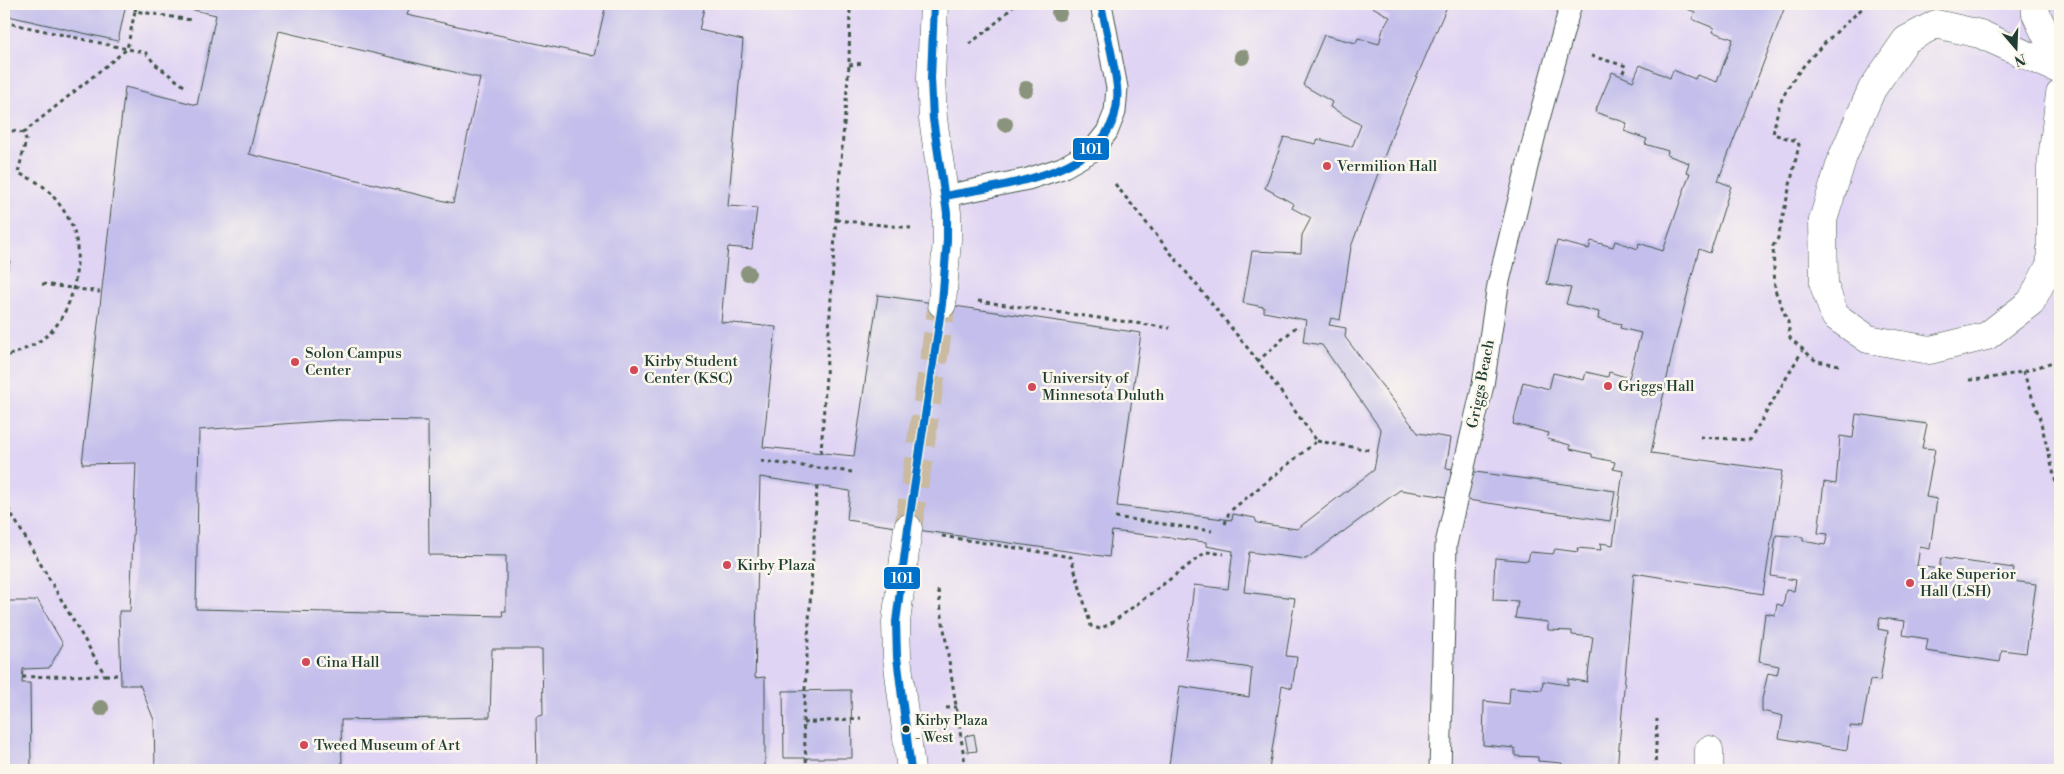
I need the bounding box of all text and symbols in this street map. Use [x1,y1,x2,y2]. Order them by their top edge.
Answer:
north arrow [1992,22,2042,72]
text: N [2012,49,2028,70]
line badge: 101 [1072,137,1110,161]
text: 101 [1080,141,1103,159]
place label: Vermilion Hall [1336,157,1438,176]
marker: Vermilion Hall [1321,160,1333,172]
street label: Griggs Beach [1463,338,1499,430]
place label: Solon Campus Center [305,344,402,380]
place label: Kirby Student Center (KSC) [644,352,739,388]
marker: Solon Campus Center [289,356,301,368]
marker: Kirby Student Center (KSC) [628,364,640,376]
place label: University of Minnesota Duluth [1042,369,1164,405]
place label: Griggs Hall [1618,377,1695,396]
marker: Griggs Hall [1602,380,1614,392]
marker: University of Minnesota Duluth [1026,381,1038,393]
place label: Kirby Plaza [737,556,815,575]
marker: Kirby Plaza [721,559,733,571]
place label: Lake Superior Hall (LSH) [1920,565,2016,601]
line badge: 101 [883,566,921,590]
text: 101 [891,570,914,588]
marker: Lake Superior Hall (LSH) [1904,577,1916,589]
place label: Cina Hall [316,653,380,672]
marker: Cina Hall [300,656,312,668]
place label: Kirby Plaza - West [915,712,989,747]
marker: Kirby Plaza - West [901,724,911,734]
place label: Tweed Museum of Art [314,736,461,755]
marker: Tweed Museum of Art [298,739,310,751]

